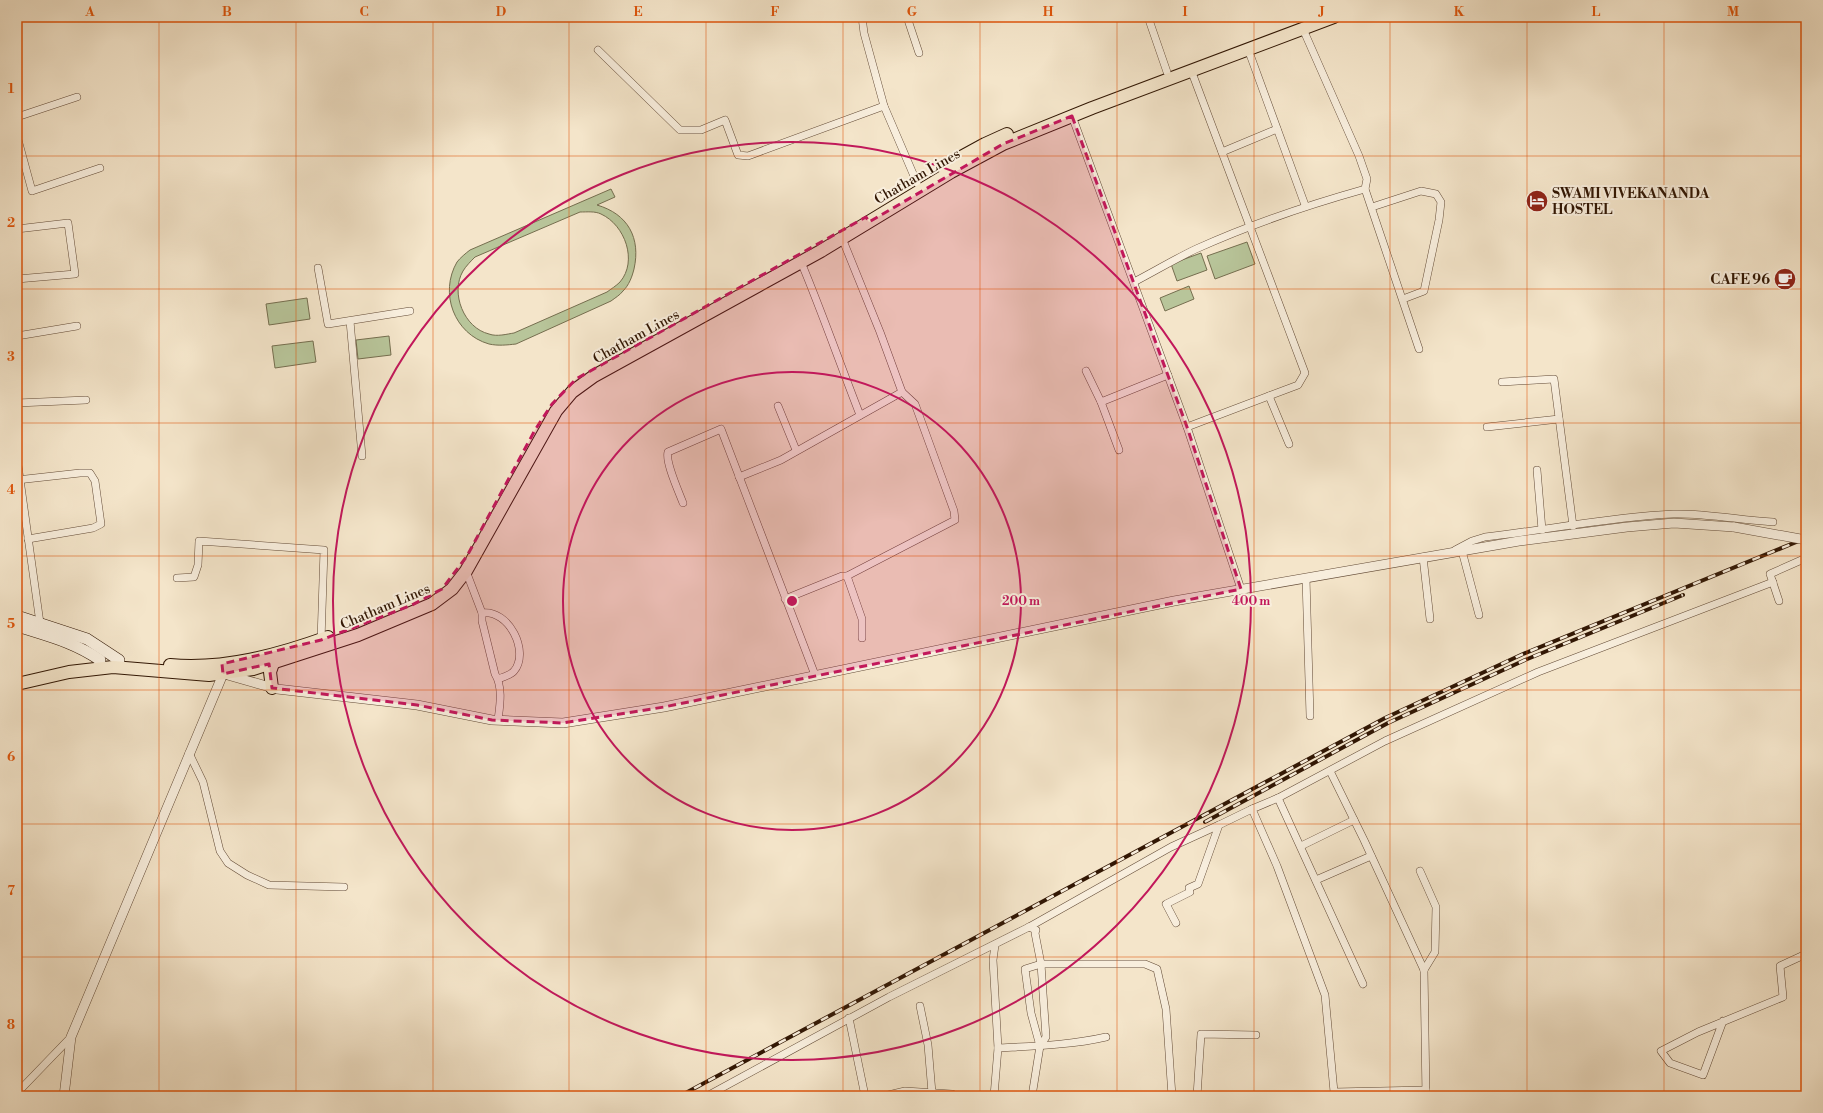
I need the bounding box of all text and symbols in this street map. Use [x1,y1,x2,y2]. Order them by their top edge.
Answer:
text: A [84,4,95,20]
text: B [222,4,232,20]
text: C [359,4,369,20]
text: D [496,4,506,20]
text: E [633,4,643,20]
text: F [770,4,780,20]
text: G [907,4,918,20]
text: H [1043,4,1054,20]
text: I [1182,4,1188,20]
text: J [1317,4,1325,20]
text: K [1454,4,1465,20]
text: L [1592,4,1601,20]
text: M [1727,4,1739,20]
text: 1 [8,81,15,97]
street label: Chatham Lines [871,145,964,209]
place label: SWAMI VIVEKANANDA HOSTEL [1552,185,1710,219]
hotel icon: SWAMI VIVEKANANDA HOSTEL [1524,188,1550,214]
text: 2 [7,215,15,231]
cafe icon: CAFE 96 [1772,266,1798,292]
place label: CAFE 96 [1710,271,1770,289]
street label: Chatham Lines [590,306,683,368]
text: 3 [7,349,15,365]
text: 4 [7,482,16,498]
street label: Chatham Lines [338,580,433,634]
centre of rings [785,594,799,608]
text: 200 m [1002,594,1040,609]
text: 400 m [1232,594,1270,609]
text: 5 [7,616,15,632]
text: 6 [7,749,15,765]
text: 7 [7,883,15,899]
text: 8 [7,1017,15,1033]

